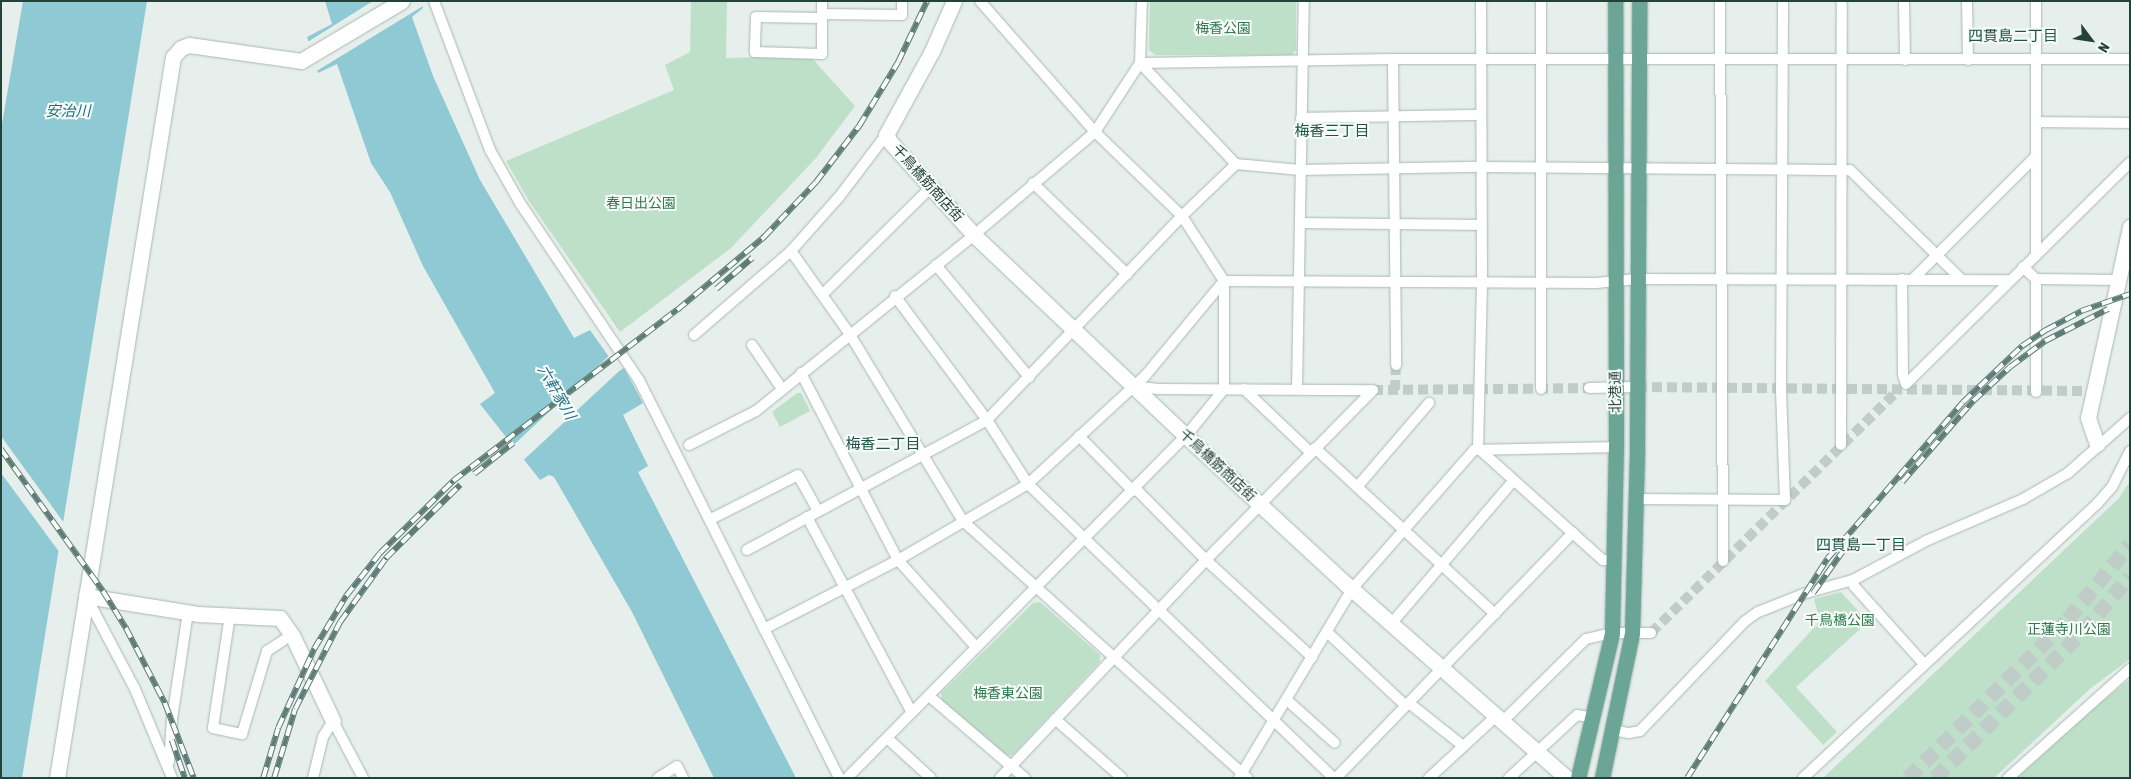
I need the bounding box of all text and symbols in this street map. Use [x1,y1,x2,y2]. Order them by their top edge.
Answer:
north arrow [2066,15,2116,65]
park label: 梅香公園 [1195,20,1251,36]
district label: 四貫島二丁目 [1968,27,2058,45]
text: N [2095,40,2113,55]
water label: 安治川 [46,102,90,120]
district label: 梅香三丁目 [1295,122,1369,140]
street label: 千鳥橋筋商店街 [889,141,967,225]
park label: 春日出公園 [606,195,676,211]
water label: 六軒家川 [534,362,580,422]
street label: 北港通 [1606,371,1624,413]
street label: 千鳥橋筋商店街 [1176,425,1260,505]
district label: 梅香二丁目 [846,435,920,453]
district label: 四貫島一丁目 [1816,536,1906,554]
park label: 千鳥橋公園 [1805,612,1875,628]
park label: 正蓮寺川公園 [2027,621,2111,637]
park label: 梅香東公園 [973,685,1043,701]

